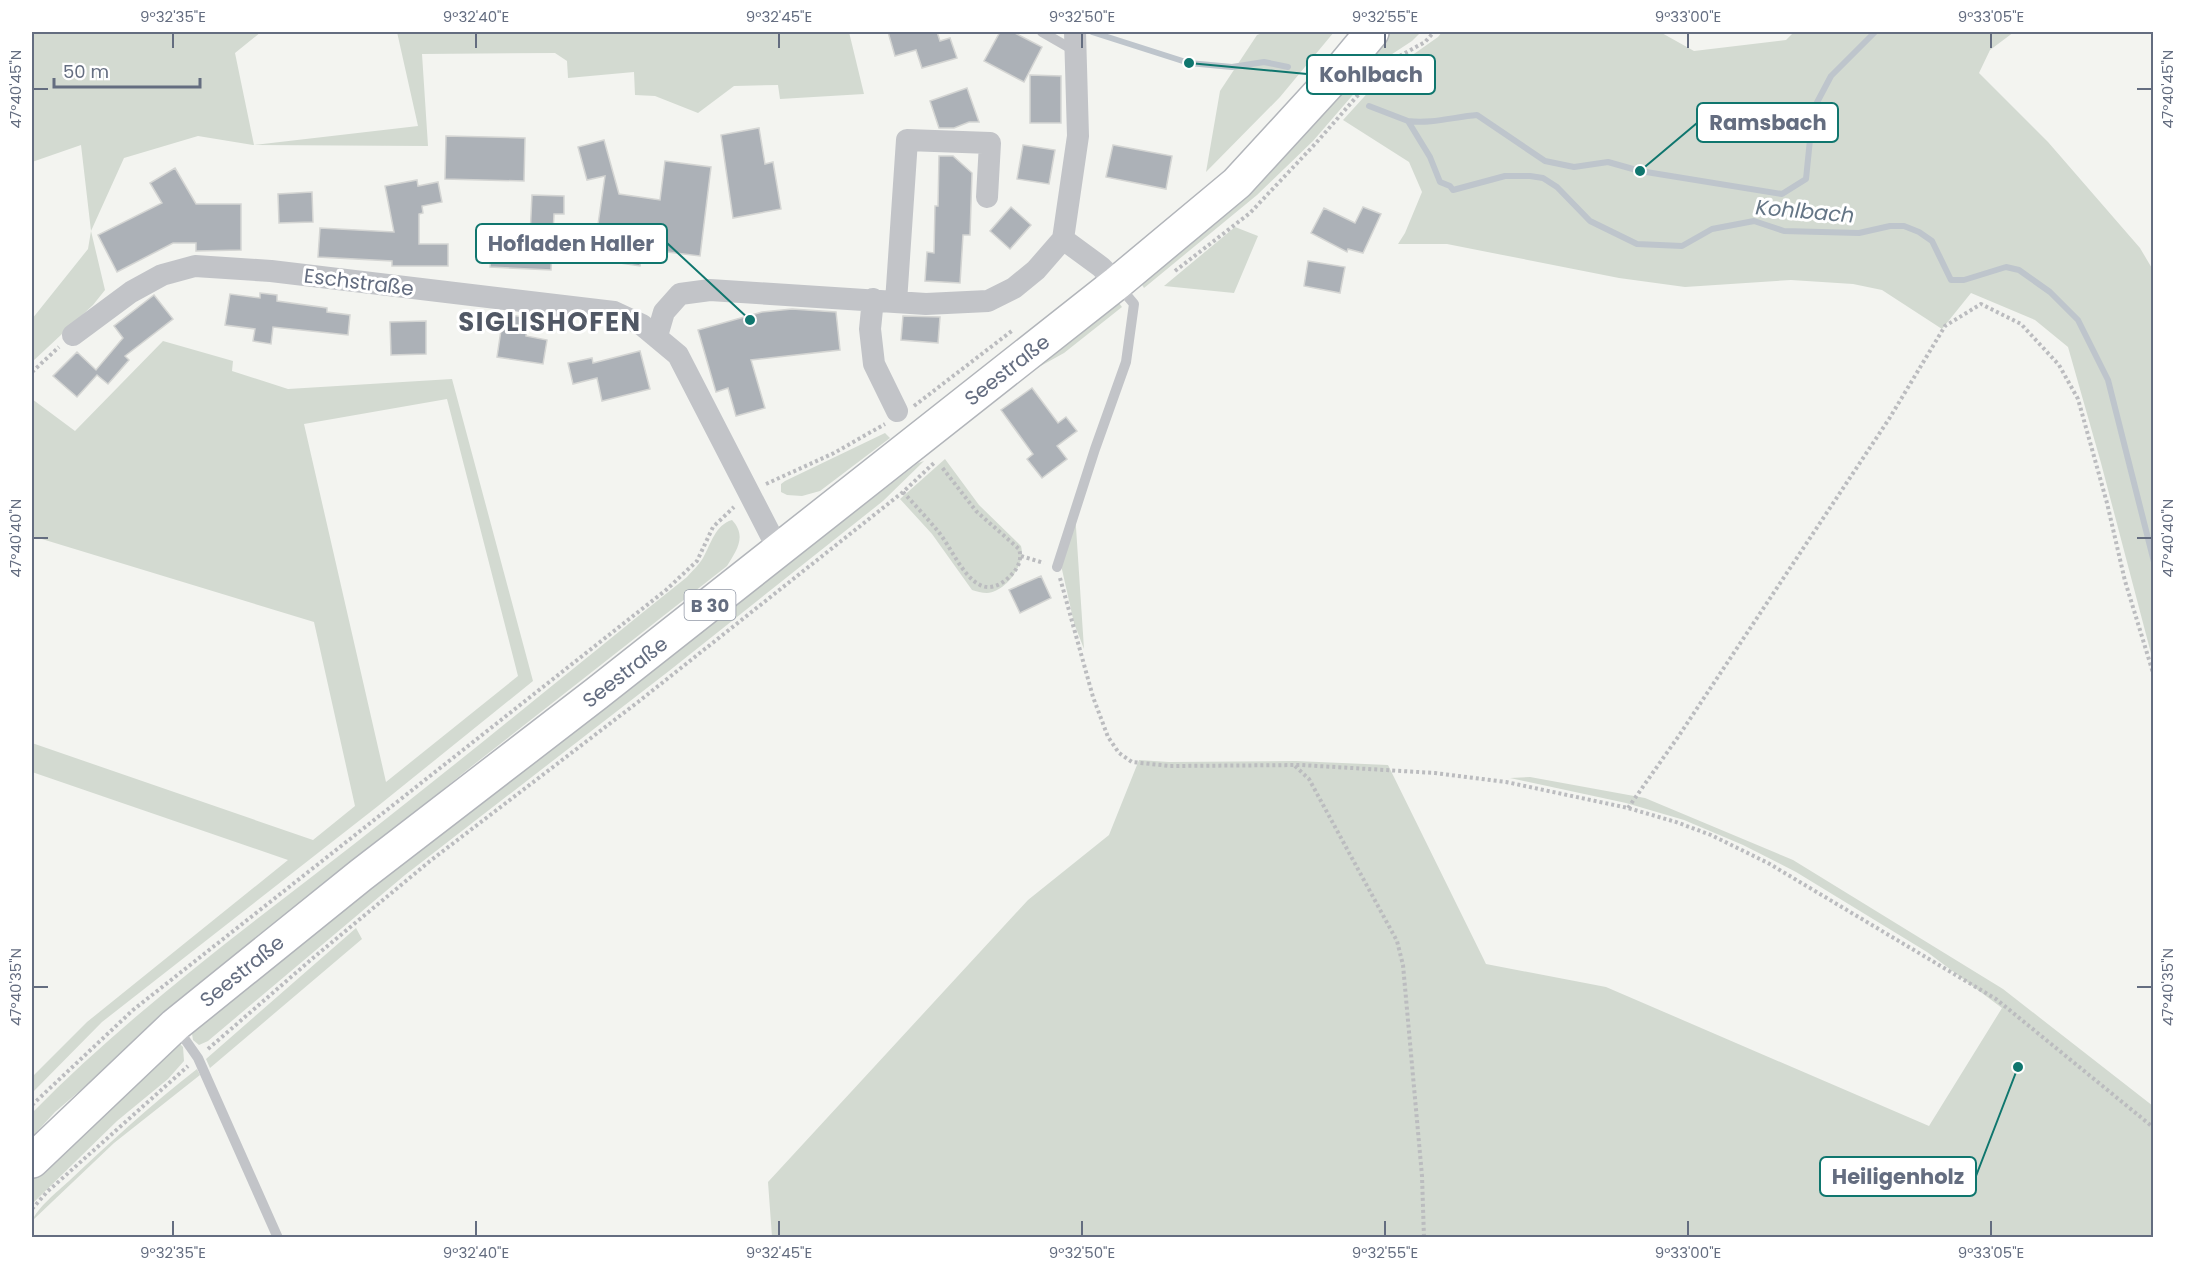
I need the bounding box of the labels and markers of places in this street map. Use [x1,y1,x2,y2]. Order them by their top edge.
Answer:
callout: Kohlbach [1307,55,1435,94]
callout: Ramsbach [1697,103,1838,142]
callout: Hofladen Haller [476,224,667,263]
callout: Heiligenholz [1820,1157,1976,1196]

